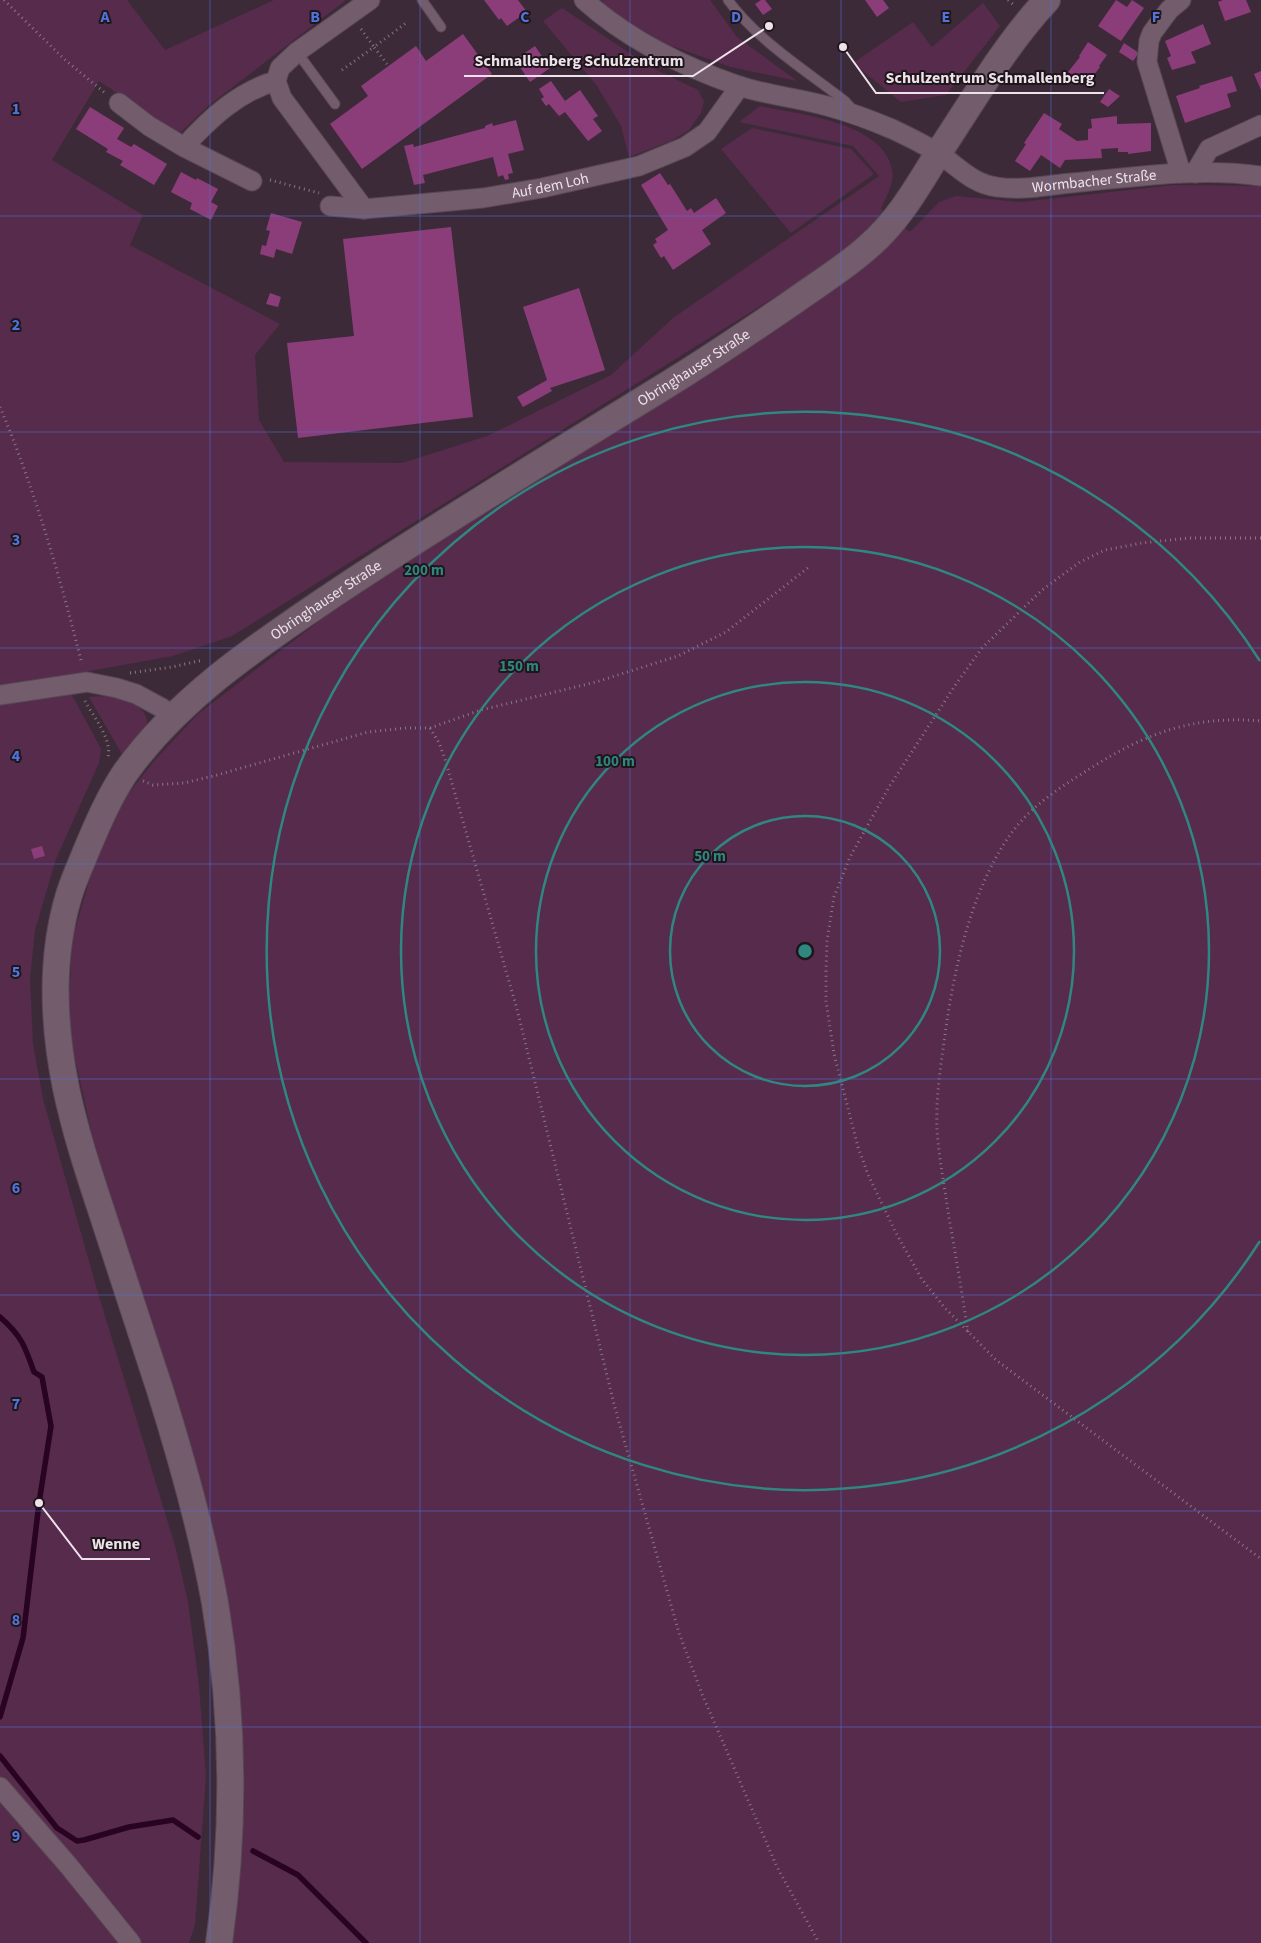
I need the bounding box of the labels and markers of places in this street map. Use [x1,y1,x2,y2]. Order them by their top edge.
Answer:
callout: Schmallenberg Schulzentrum [464,45,693,76]
callout: Schulzentrum Schmallenberg [876,62,1104,93]
centre of rings [796,942,814,960]
callout: Wenne [82,1528,150,1559]

